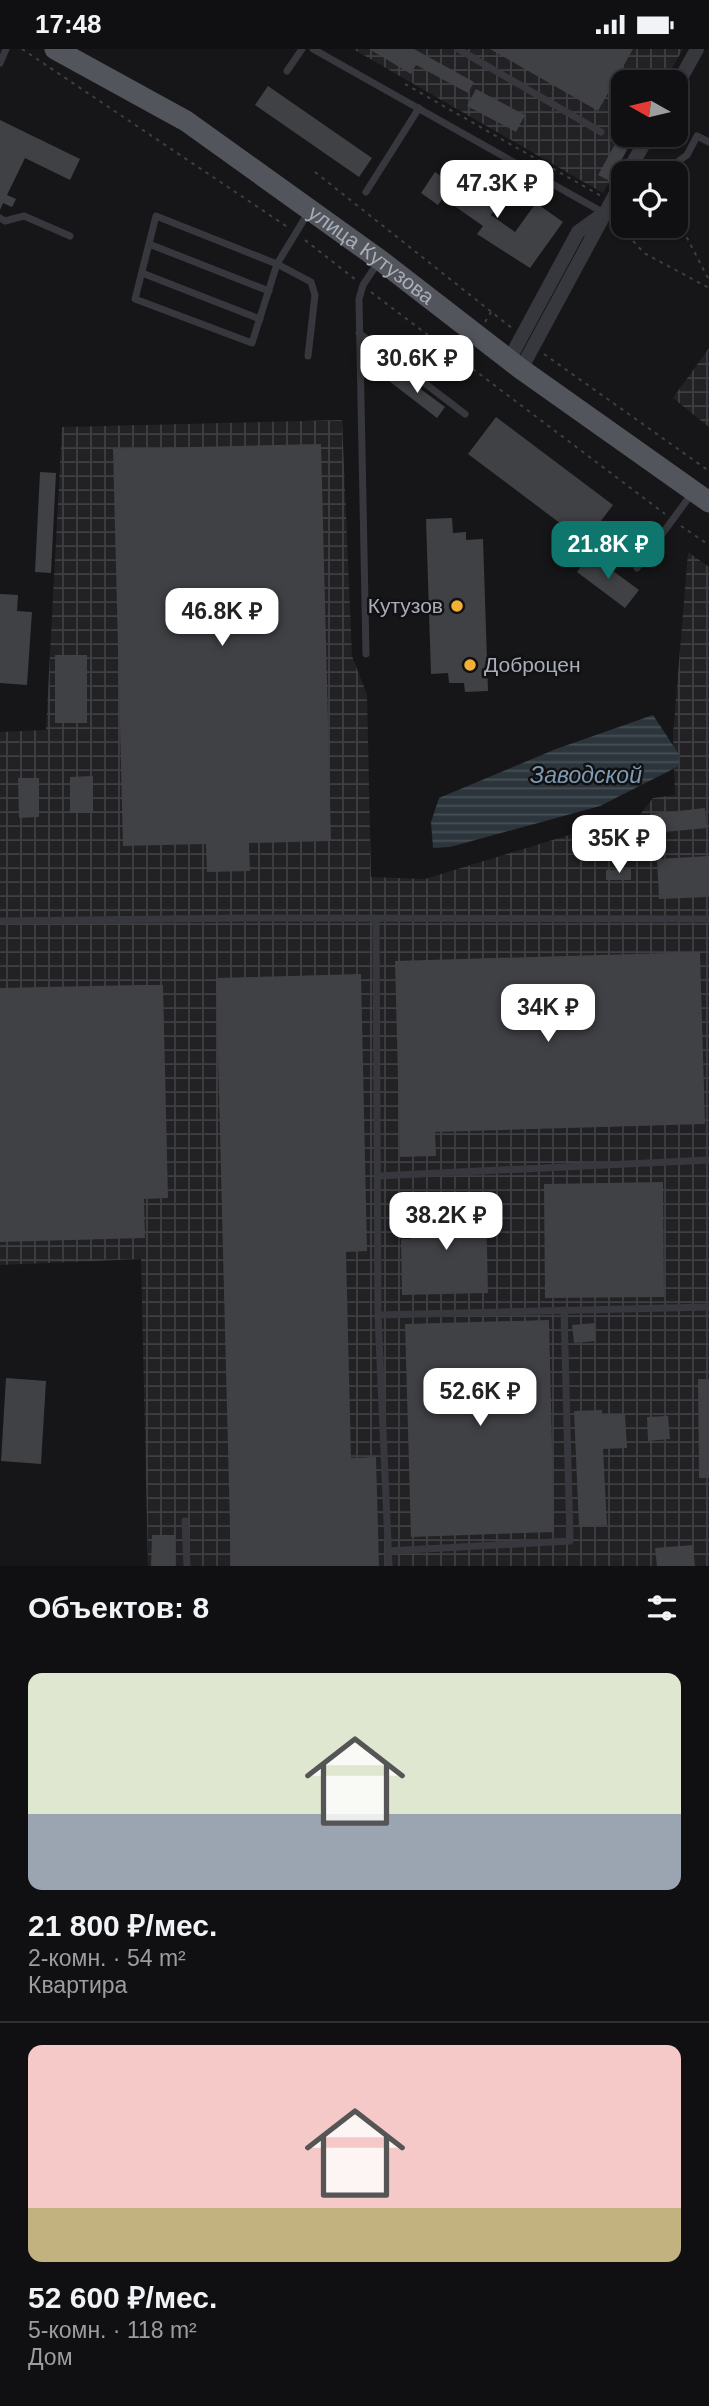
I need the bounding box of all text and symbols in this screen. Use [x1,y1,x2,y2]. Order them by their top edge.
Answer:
text: 17:48 [35,9,102,39]
north arrow [611,70,688,147]
map controls [611,70,688,238]
pin: 47.3K ₽ [432,160,562,220]
button: locate [611,161,688,238]
text: 47.3K ₽ [456,170,538,196]
street label: улица Кутузова [304,201,439,309]
pin: 30.6K ₽ [352,335,482,395]
text: 30.6K ₽ [376,345,458,371]
pin: 21.8K ₽ [543,521,673,581]
text: 21.8K ₽ [567,531,649,557]
pin: 46.8K ₽ [157,589,287,648]
place label: Кутузов [368,594,443,617]
text: 46.8K ₽ [181,598,263,624]
marker: Кутузов [449,598,465,614]
place label: Доброцен [484,653,581,676]
marker: Доброцен [462,657,478,673]
water label: Заводской [530,762,642,788]
pin: 35K ₽ [570,815,668,875]
text: 35K ₽ [588,825,650,851]
pin: 34K ₽ [499,985,597,1044]
text: 34K ₽ [517,994,579,1020]
pin: 38.2K ₽ [381,1193,511,1252]
text: 38.2K ₽ [405,1202,487,1228]
pin: 52.6K ₽ [415,1369,545,1428]
text: 52.6K ₽ [439,1378,521,1404]
icon: filters [643,1589,681,1627]
text: Объектов: 8 [28,1591,209,1624]
icon: home [292,1718,418,1844]
text: 21 800 ₽/мес. [28,1909,217,1942]
text: 2-комн. · 54 m² [28,1945,186,1971]
text: Квартира [28,1972,127,1998]
icon: home [292,2090,418,2216]
text: 52 600 ₽/мес. [28,2281,217,2314]
text: 5-комн. · 118 m² [28,2317,197,2343]
text: Дом [28,2344,72,2370]

